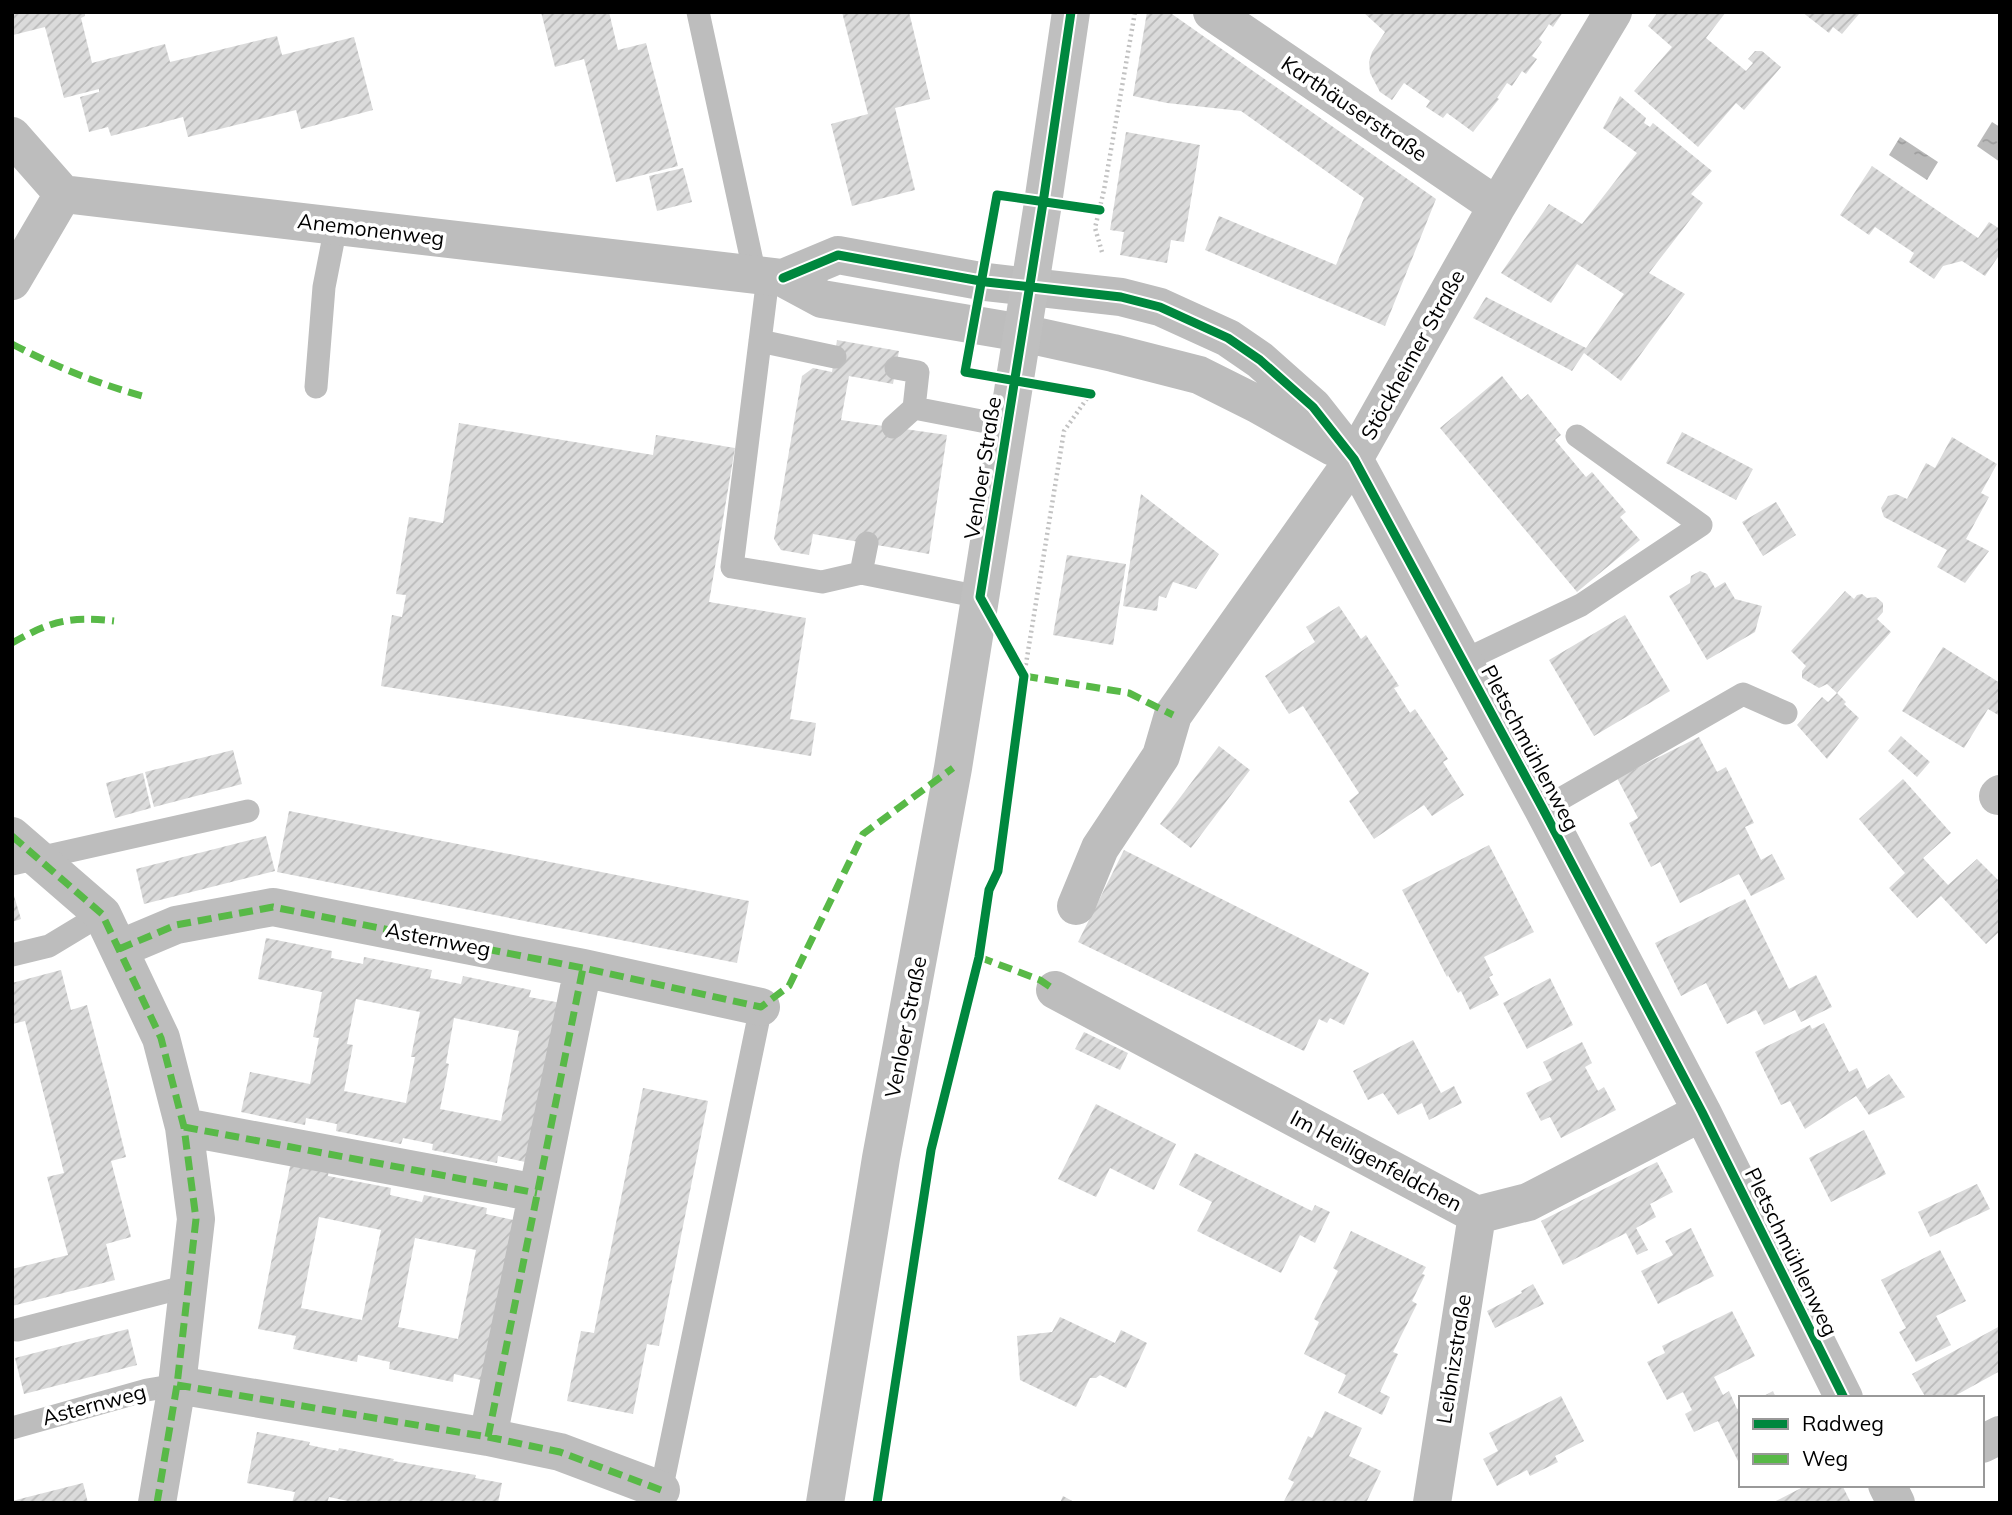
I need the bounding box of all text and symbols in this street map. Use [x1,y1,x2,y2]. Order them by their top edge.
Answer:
street label: Karthäuserstraße [1277,50,1432,167]
street label: Anemonenweg [296,207,446,251]
street label: Stöckheimer Straße [1355,265,1470,444]
street label: Venloer Straße [958,395,1006,541]
street label: Pletschmühlenweg [1476,660,1586,835]
street label: Asternweg [384,916,493,962]
street label: Venloer Straße [879,954,932,1100]
street label: Im Heiligenfeldchen [1286,1104,1467,1216]
street label: Pletschmühlenweg [1740,1163,1844,1340]
street label: Leibnizstraße [1430,1292,1476,1426]
street label: Asternweg [39,1378,148,1430]
legend [1739,1396,1984,1487]
text: Radweg [1802,1410,1884,1436]
text: Weg [1802,1445,1848,1471]

